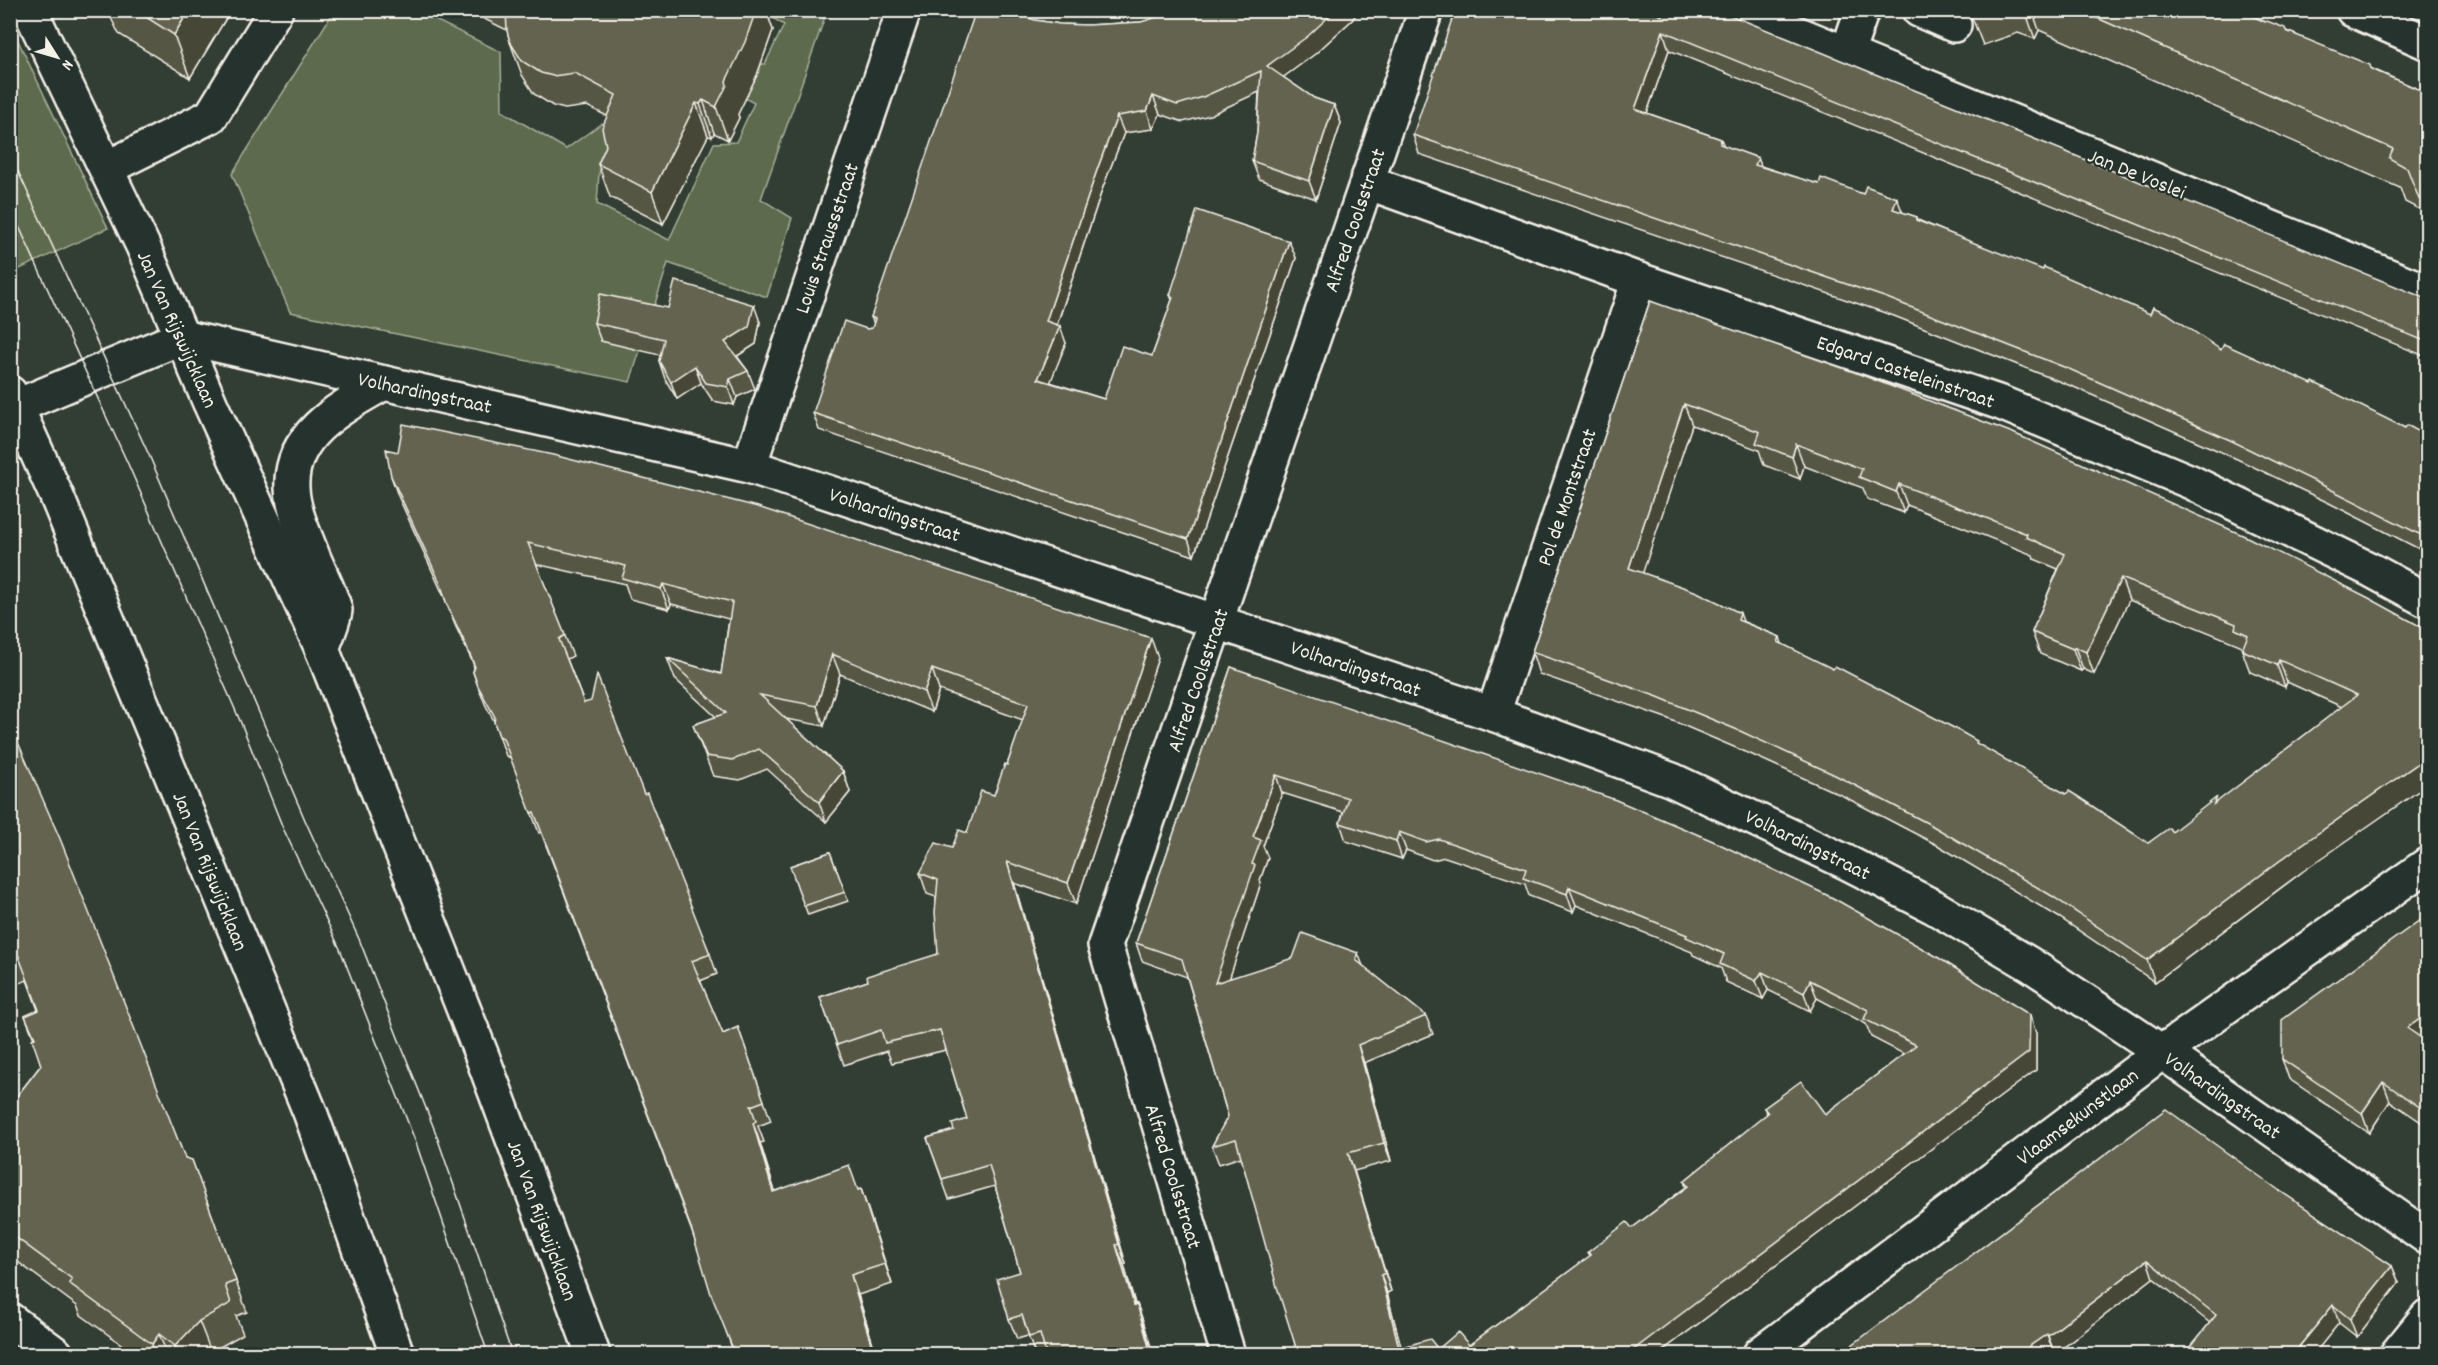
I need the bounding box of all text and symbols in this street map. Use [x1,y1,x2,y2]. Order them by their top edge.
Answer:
north arrow [27,27,87,87]
text: N [55,54,79,75]
street label: Jan De Voslei [2082,143,2190,209]
street label: Alfred Coolsstraat [1318,145,1396,297]
street label: Louis Straussstraat [789,159,869,318]
street label: Jan Van Rijswijcklaan [127,247,223,414]
street label: Edgard Casteleinstraat [1812,329,1998,418]
street label: Volhardingstraat [355,366,494,424]
street label: Pol de Montstraat [1531,425,1606,571]
street label: Volhardingstraat [825,482,964,552]
street label: Alfred Coolsstraat [1161,605,1239,757]
street label: Volhardingstraat [1286,634,1424,707]
street label: Jan Van Rijswijcklaan [163,788,254,956]
street label: Volhardingstraat [1739,803,1875,890]
street label: Volhardingstraat [2157,1046,2286,1149]
street label: Vlaamsekunstlaan [2012,1063,2146,1174]
street label: Alfred Coolsstraat [1135,1101,1208,1253]
street label: Jan Van Rijswijcklaan [497,1136,583,1306]

